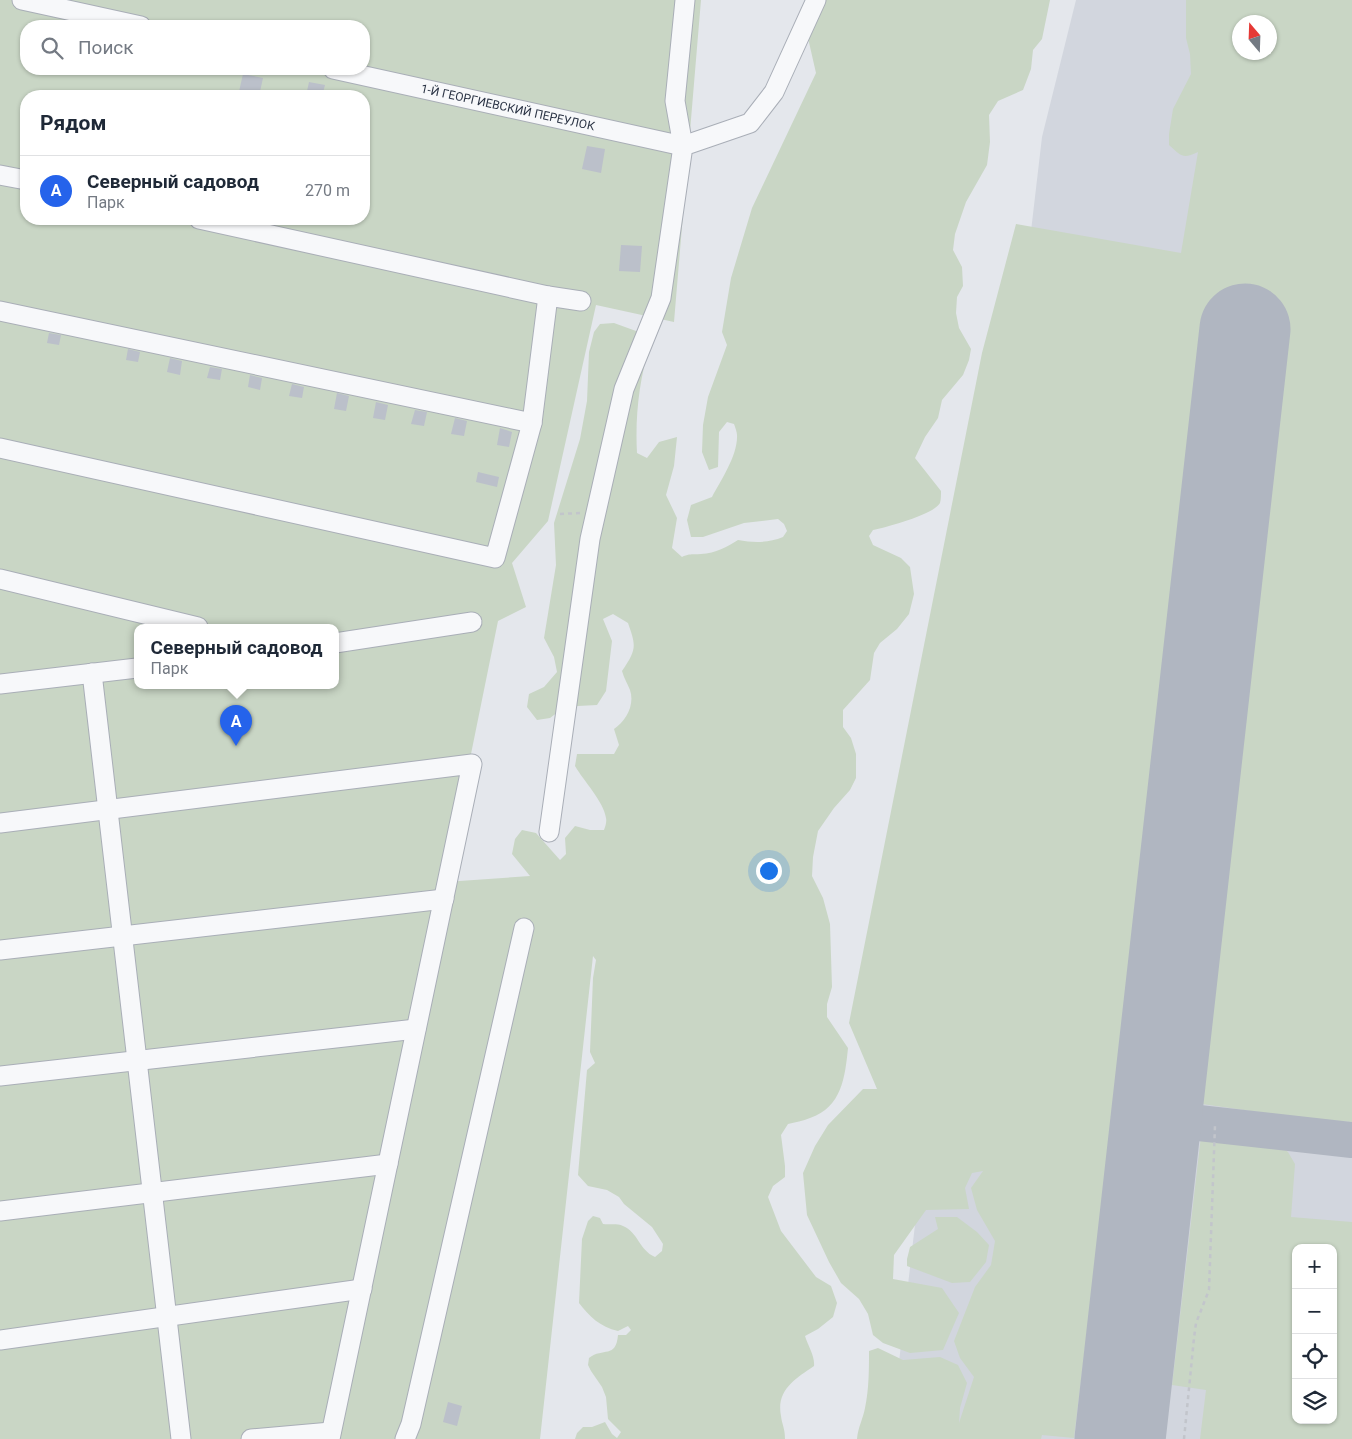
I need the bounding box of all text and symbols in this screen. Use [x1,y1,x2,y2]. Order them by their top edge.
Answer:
north arrow [1232,15,1277,60]
search box [20,20,370,75]
icon: search [38,34,66,62]
text: Поиск [78,36,134,59]
street label: 1-Й ГЕОРГИЕВСКИЙ ПЕРЕУЛОК [420,82,596,133]
text: Рядом [40,111,106,135]
text: Северный садовод [87,170,259,193]
text: A [51,181,61,200]
text: 270 m [305,181,350,200]
text: Парк [87,193,125,212]
popup [134,624,339,689]
text: Северный садовод [151,636,322,659]
text: Парк [151,659,188,678]
pin: A [220,705,252,746]
your location [756,858,782,884]
map controls [1292,1244,1337,1424]
button: + [1292,1244,1337,1289]
button: − [1292,1289,1337,1334]
button: locate [1292,1334,1337,1379]
button: layers [1292,1379,1337,1424]

